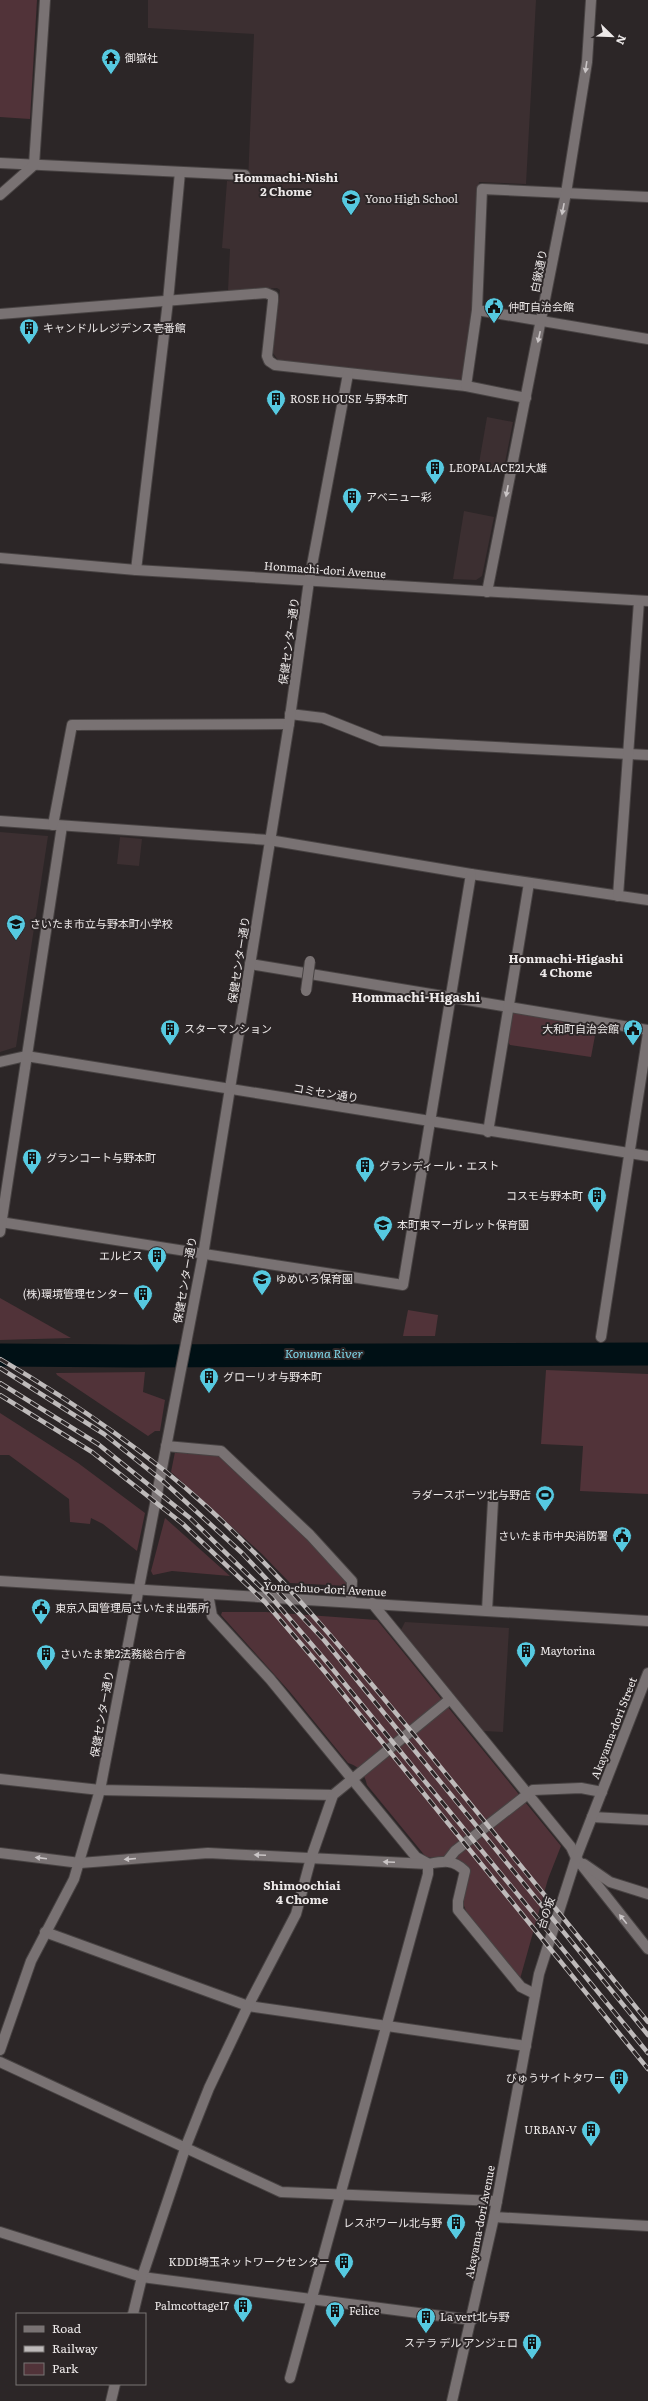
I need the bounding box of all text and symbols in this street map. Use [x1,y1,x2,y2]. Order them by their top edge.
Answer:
north arrow [592,16,632,56]
text: N [613,33,631,48]
temple icon: 御嶽社 [100,47,122,75]
place label: 御嶽社 [124,49,158,65]
one-way arrow [583,61,589,73]
district label: Hommachi-Nishi 2 Chome [234,168,339,200]
school or university icon: Yono High School [340,188,362,216]
place label: Yono High School [365,190,458,206]
one-way arrow [560,203,566,215]
street label: 白鍬通り [526,248,550,294]
public building icon: 仲町自治会館 [483,296,505,324]
place label: 仲町自治会館 [508,298,574,314]
building icon: キャンドルレジデンス壱番館 [18,317,40,345]
place label: キャンドルレジデンス壱番館 [43,319,186,335]
one-way arrow [535,330,541,343]
building icon: ROSE HOUSE 与野本町 [265,388,287,416]
place label: ROSE HOUSE 与野本町 [290,390,408,406]
building icon: LEOPALACE21大雄 [424,457,446,485]
place label: LEOPALACE21大雄 [449,459,547,475]
one-way arrow [504,485,510,498]
building icon: アベニュー彩 [341,486,363,514]
place label: アベニュー彩 [366,488,432,504]
street label: Honmachi-dori Avenue [264,557,387,581]
street label: 保健センター通り [274,596,302,686]
school or university icon: さいたま市立与野本町小学校 [5,913,27,941]
place label: さいたま市立与野本町小学校 [30,915,173,931]
street label: 保健センター通り [223,915,253,1005]
district label: Honmachi-Higashi 4 Chome [509,949,624,981]
district label: Hommachi-Higashi [352,987,480,1006]
building icon: スターマンション [159,1018,181,1046]
public building icon: 大和町自治会館 [622,1018,644,1046]
place label: スターマンション [184,1020,272,1036]
place label: 大和町自治会館 [542,1020,619,1036]
street label: コミセン通り [292,1079,360,1105]
building icon: グランコート与野本町 [21,1147,43,1175]
place label: グランコート与野本町 [46,1149,156,1165]
building icon: グランディール・エスト [354,1155,376,1183]
place label: グランディール・エスト [379,1157,499,1173]
building icon: コスモ与野本町 [586,1185,608,1213]
place label: コスモ与野本町 [506,1187,583,1203]
school or university icon: 本町東マーガレット保育園 [372,1214,394,1242]
place label: 本町東マーガレット保育園 [397,1216,529,1232]
street label: 保健センター通り [168,1235,200,1325]
building icon: エルビス [146,1245,168,1273]
place label: エルビス [99,1247,143,1263]
school or university icon: ゆめいろ保育園 [251,1268,273,1296]
place label: ゆめいろ保育園 [276,1270,353,1286]
building icon: (株)環境管理センター [132,1283,154,1311]
place label: (株)環境管理センター [23,1285,129,1301]
water label: Konuma River [285,1344,364,1362]
building icon: グローリオ与野本町 [198,1366,220,1394]
place label: グローリオ与野本町 [223,1368,322,1384]
sports icon: ラダースポーツ北与野店 [534,1484,556,1512]
place label: ラダースポーツ北与野店 [411,1486,531,1502]
public building icon: さいたま市中央消防署 [611,1525,633,1553]
place label: さいたま市中央消防署 [498,1527,608,1543]
street label: Yono-chuo-dori Avenue [263,1577,387,1599]
public building icon: 東京入国管理局さいたま出張所 [30,1597,52,1625]
place label: 東京入国管理局さいたま出張所 [55,1599,210,1615]
building icon: Maytorina [515,1640,537,1668]
place label: Maytorina [540,1642,595,1658]
building icon: さいたま第2法務総合庁舎 [35,1643,57,1671]
place label: さいたま第2法務総合庁舎 [60,1645,186,1661]
street label: 保健センター通り [85,1669,117,1759]
street label: Akayama-dori Street [586,1674,640,1781]
one-way arrow [254,1852,266,1859]
one-way arrow [35,1855,47,1862]
one-way arrow [124,1856,136,1862]
one-way arrow [383,1859,395,1866]
district label: Shimoochiai 4 Chome [263,1876,341,1908]
street label: 台の坂 [532,1895,558,1931]
one-way arrow [619,1913,628,1924]
building icon: びゅうサイトタワー [608,2067,630,2095]
place label: びゅうサイトタワー [506,2069,605,2085]
building icon: URBAN-V [580,2119,602,2147]
place label: URBAN-V [524,2121,577,2137]
street label: Akayama-dori Avenue [460,2163,498,2280]
building icon: レスポワール北与野 [445,2212,467,2240]
place label: レスポワール北与野 [343,2214,442,2230]
building icon: KDDI埼玉ネットワークセンター [333,2251,355,2279]
place label: KDDI埼玉ネットワークセンター [168,2253,330,2269]
building icon: Palmcottage17 [232,2295,254,2323]
place label: Palmcottage17 [154,2297,229,2313]
building icon: Felice [324,2300,346,2328]
place label: Felice [349,2302,380,2318]
building icon: La vert北与野 [415,2306,437,2334]
place label: La vert北与野 [440,2308,510,2324]
legend [16,2313,146,2385]
text: Road [52,2319,82,2337]
building icon: ステラ デル アンジェロ [521,2332,543,2360]
place label: ステラ デル アンジェロ [404,2334,518,2350]
text: Railway [52,2339,98,2357]
text: Park [52,2359,79,2377]

